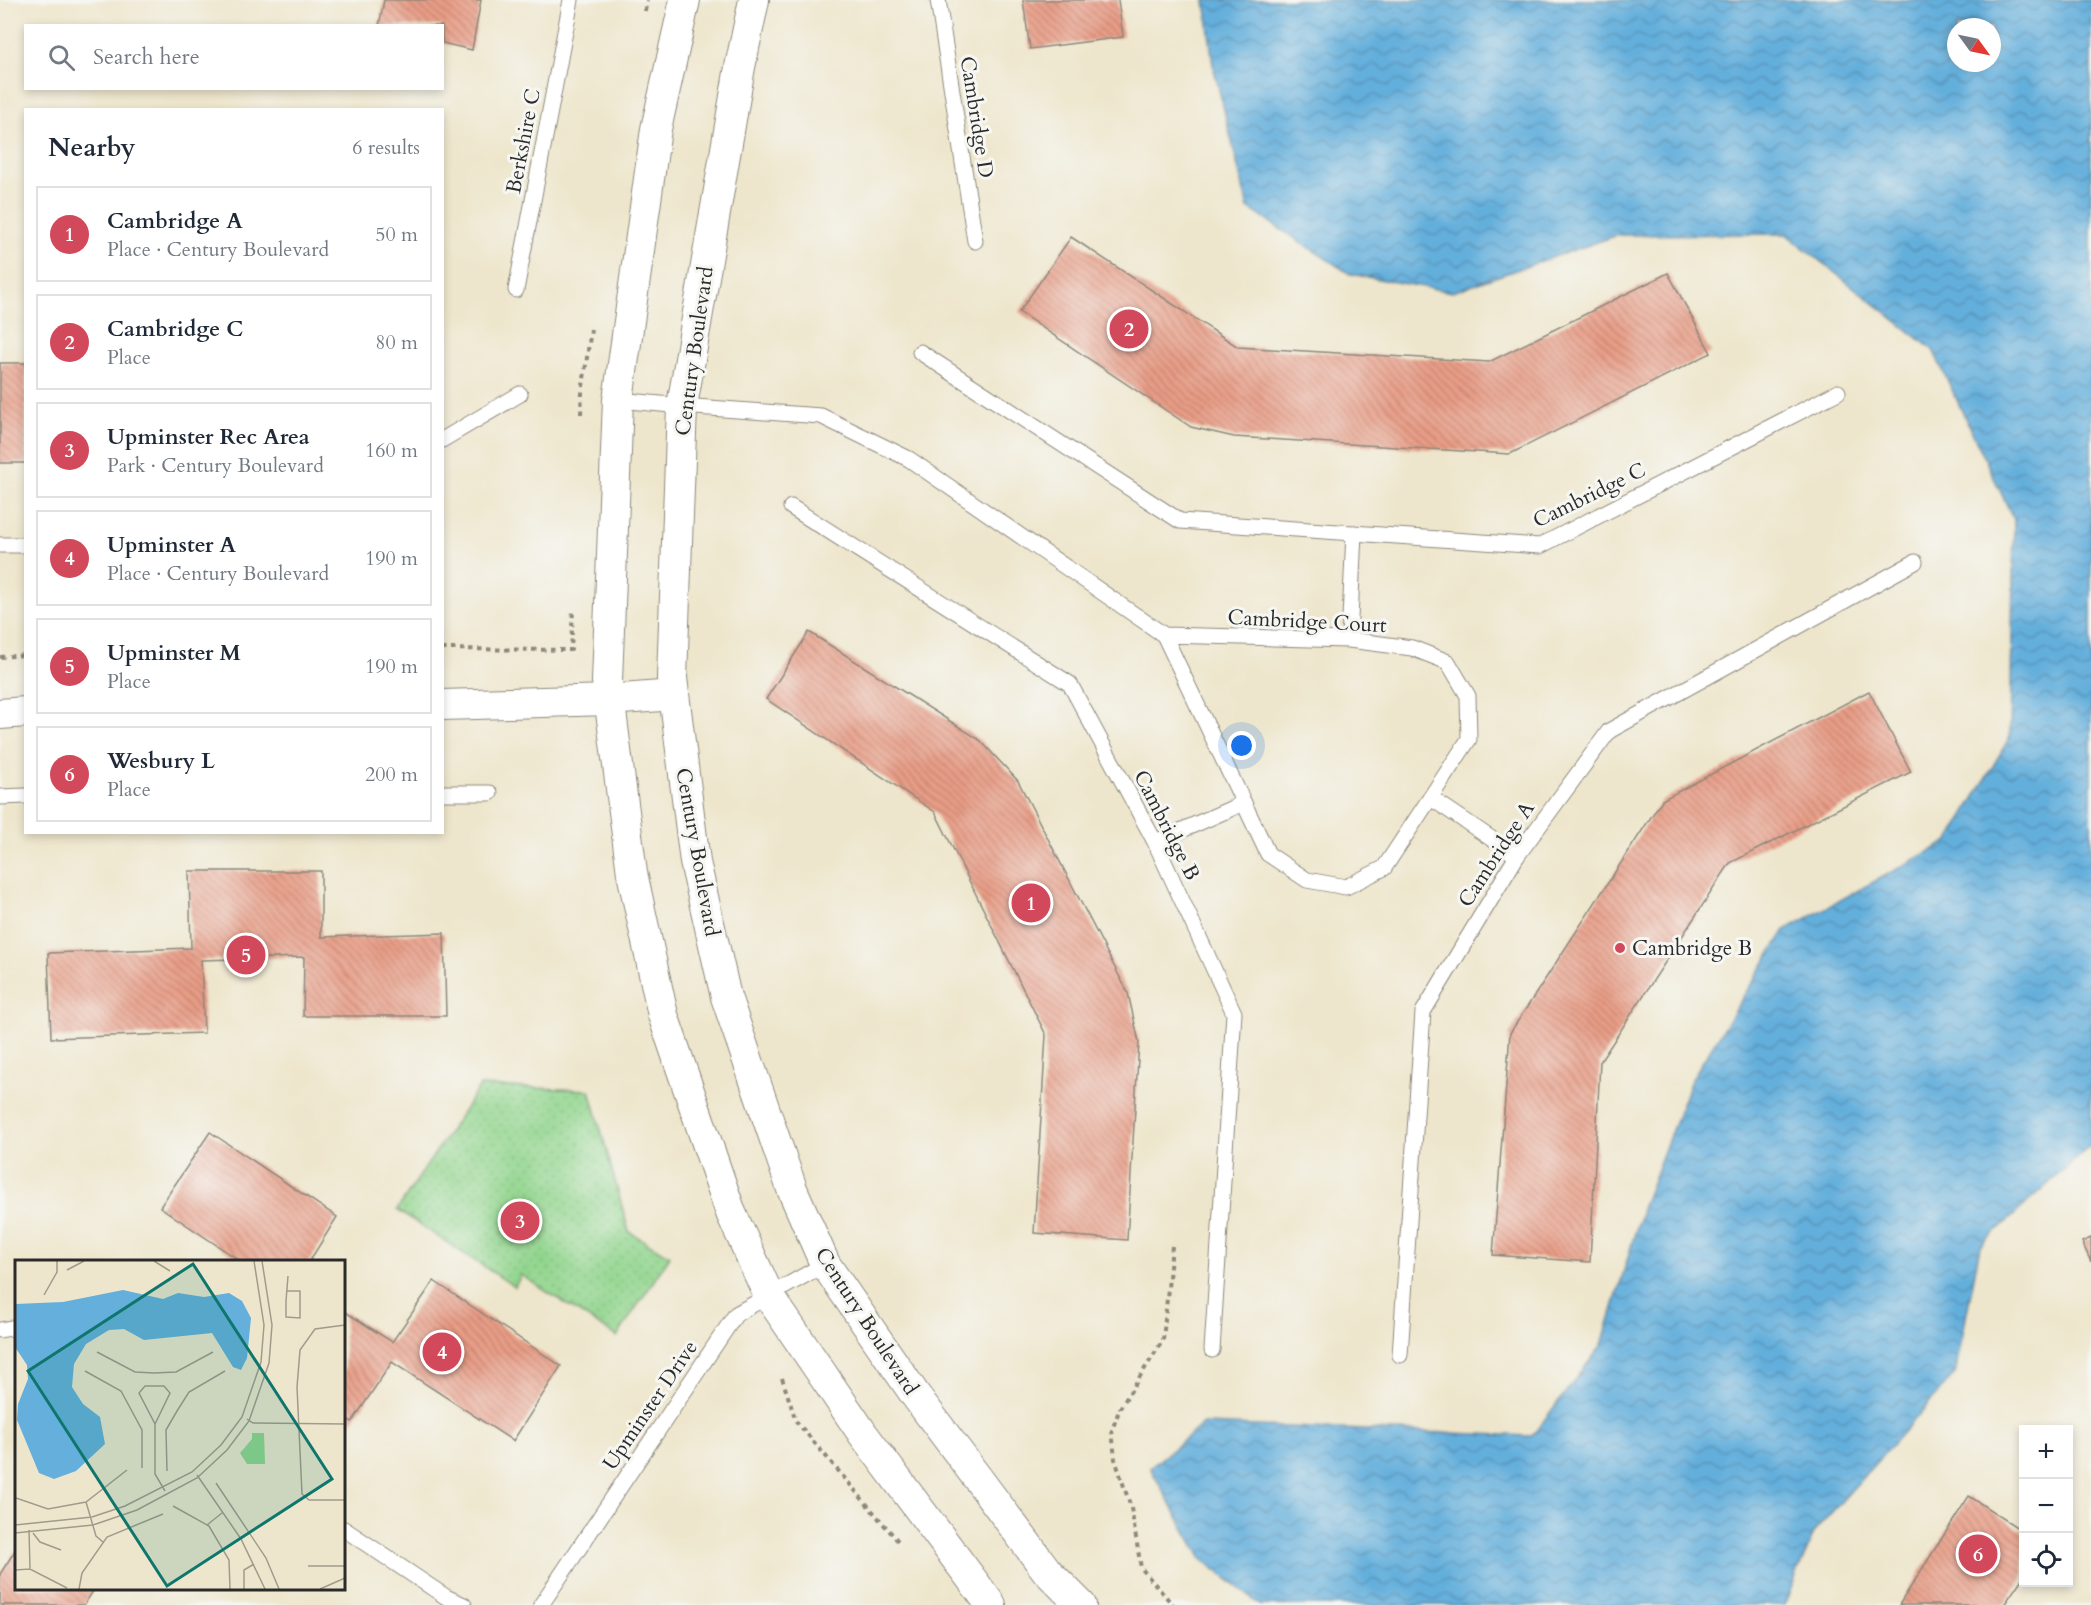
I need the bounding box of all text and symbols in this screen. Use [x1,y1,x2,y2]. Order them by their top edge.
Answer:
north arrow [1947,18,2001,72]
search box [24,24,444,90]
icon: search [45,41,78,74]
text: Search here [93,42,200,72]
street label: Cambridge D [953,54,1000,180]
street label: Berkshire C [499,86,548,196]
text: Nearby [48,130,136,165]
text: 6 results [352,134,420,161]
text: Cambridge A [107,206,243,236]
text: 1 [64,221,75,248]
text: 50 m [375,221,418,248]
text: Place · Century Boulevard [107,236,329,263]
street label: Century Boulevard [668,265,721,438]
pin: 2 [1110,306,1148,352]
text: Cambridge C [107,314,243,344]
text: 2 [64,329,75,356]
text: 80 m [375,329,418,356]
text: Place [107,344,151,371]
text: Upminster Rec Area [107,422,310,452]
text: 3 [64,437,75,464]
text: 160 m [365,437,418,464]
text: Park · Century Boulevard [107,452,324,479]
street label: Cambridge C [1528,456,1650,535]
text: Upminster A [107,530,236,560]
text: 4 [64,545,75,572]
text: 190 m [365,545,418,572]
text: Place · Century Boulevard [107,560,329,587]
street label: Cambridge Court [1227,603,1388,640]
text: Upminster M [107,638,241,668]
text: 5 [64,653,75,680]
text: 190 m [365,653,418,680]
text: Place [107,668,151,695]
your location [1227,731,1256,760]
text: Wesbury L [107,746,215,776]
text: 6 [64,761,75,788]
text: 200 m [365,761,418,788]
street label: Cambridge B [1126,765,1207,885]
street label: Century Boulevard [668,766,727,939]
text: Place [107,776,151,803]
street label: Cambridge A [1451,796,1542,913]
pin: 1 [1012,880,1050,926]
pin: 5 [226,932,266,978]
place label: Cambridge B [1632,934,1752,963]
marker: Cambridge B [1613,941,1627,955]
pin: 3 [500,1198,540,1244]
street label: Century Boulevard [808,1242,925,1401]
inset map [15,1260,345,1590]
pin: 4 [422,1330,462,1374]
street label: Upminster Drive [596,1334,705,1476]
map controls [2019,1425,2073,1587]
button: + [2019,1425,2073,1479]
button: − [2019,1479,2073,1533]
pin: 6 [1958,1532,1998,1576]
button: locate [2019,1533,2073,1587]

